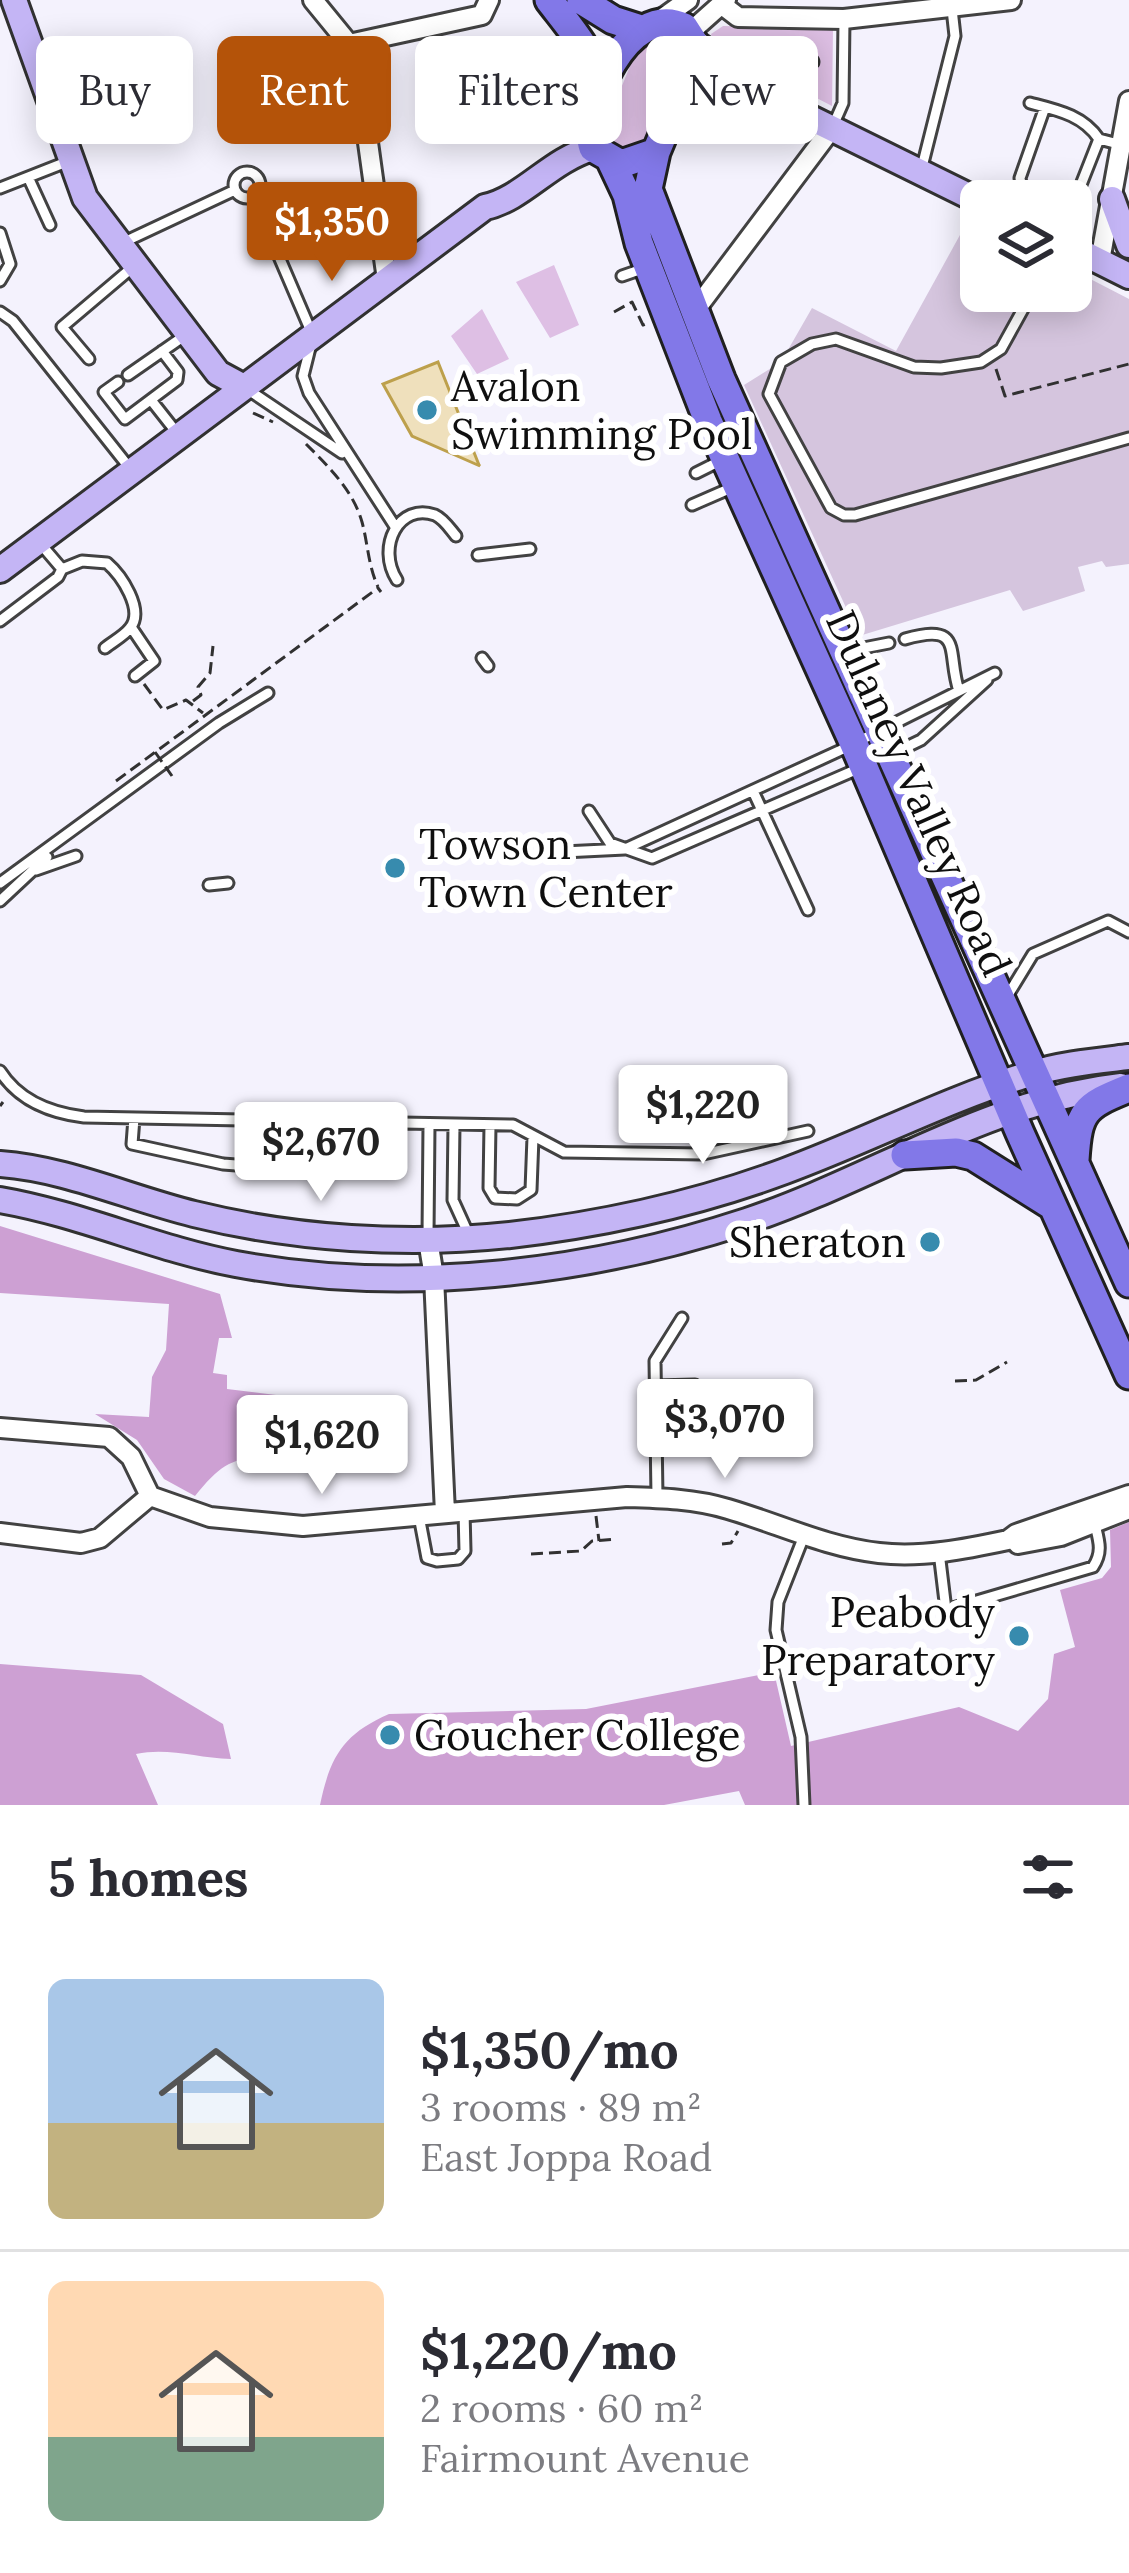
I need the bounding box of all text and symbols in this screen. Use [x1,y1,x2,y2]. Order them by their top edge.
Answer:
chip: Buy [36,36,193,144]
chip: Rent [217,36,391,144]
chip: Filters [415,36,622,144]
chip: New [646,36,818,144]
map controls [960,180,1092,312]
button: layers [960,180,1092,312]
pin: $1,350 [234,182,430,284]
text: $1,350 [274,196,390,246]
place label: Avalon Swimming Pool [450,359,752,461]
marker: Avalon Swimming Pool [414,397,440,423]
street label: Dulaney Valley Road [814,602,1024,984]
place label: Towson Town Center [419,817,673,919]
marker: Towson Town Center [382,855,408,881]
pin: $1,220 [605,1065,801,1167]
text: $1,220 [646,1079,760,1129]
pin: $2,670 [223,1102,419,1204]
text: $2,670 [262,1116,381,1166]
place label: Sheraton [729,1215,906,1269]
marker: Sheraton [917,1229,943,1255]
pin: $3,070 [627,1379,823,1481]
text: $3,070 [664,1393,786,1443]
pin: $1,620 [224,1395,420,1497]
text: $1,620 [264,1409,380,1459]
place label: Peabody Preparatory [761,1585,996,1687]
marker: Peabody Preparatory [1006,1623,1032,1649]
place label: Goucher College [414,1708,740,1762]
marker: Goucher College [377,1722,403,1748]
icon: filters [1015,1844,1081,1910]
text: 5 homes [48,1845,249,1910]
text: $1,350/mo [420,2017,679,2082]
icon: home [144,2027,288,2171]
text: 3 rooms · 89 m² [420,2082,702,2132]
text: East Joppa Road [420,2132,712,2182]
text: $1,220/mo [420,2318,677,2383]
icon: home [144,2329,288,2473]
text: 2 rooms · 60 m² [420,2383,704,2433]
text: Fairmount Avenue [420,2433,750,2483]

